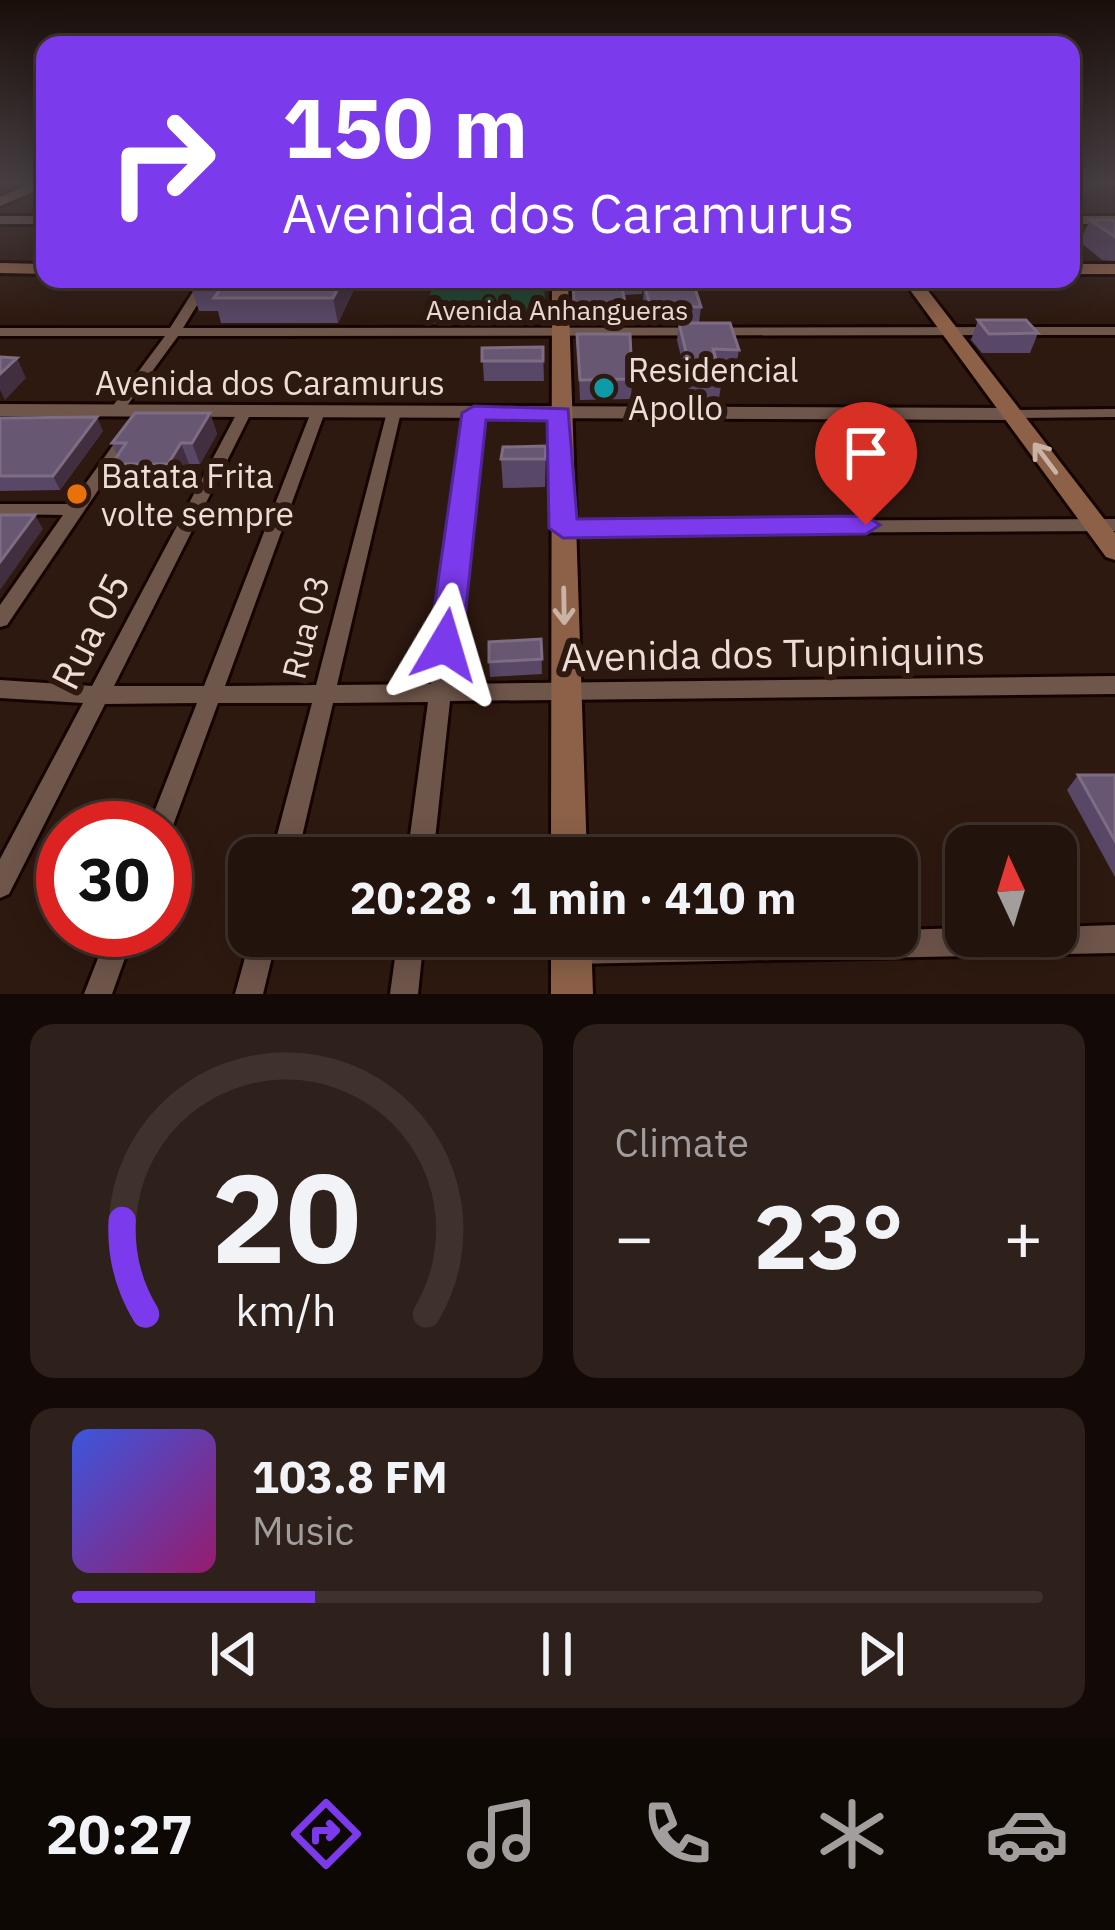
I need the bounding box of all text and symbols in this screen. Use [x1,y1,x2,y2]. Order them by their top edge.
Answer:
text: 150 m [282,72,528,181]
icon: right [84,84,240,240]
text: Avenida dos Caramurus [282,178,854,248]
street label: Avenida Anhangueras [426,292,688,327]
place label: Residencial Apollo [628,348,799,429]
street label: Avenida dos Caramurus [95,361,445,404]
marker: Residencial Apollo [591,375,617,401]
pin [815,402,917,525]
icon: arrive [833,420,899,486]
one-way arrow [1032,442,1058,475]
place label: Batata Frita volte sempre [101,454,294,535]
marker: Batata Frita volte sempre [64,481,90,507]
street label: Rua 05 [39,564,141,698]
street label: Rua 03 [271,571,339,683]
position arrow [382,582,508,708]
one-way arrow [553,586,575,625]
street label: Avenida dos Tupiniquins [561,624,985,682]
speed limit sign: 30 [36,801,192,957]
north arrow [945,825,1077,957]
map controls [945,825,1077,957]
text: 20:28 · 1 min · 410 m [350,868,796,926]
text: Climate [615,1117,749,1168]
text: 20 [211,1135,361,1297]
text: 23° [754,1177,904,1294]
text: − [615,1193,654,1279]
text: + [1003,1193,1043,1279]
text: km/h [236,1282,337,1338]
text: 103.8 FM [252,1447,448,1505]
text: Music [252,1505,354,1556]
icon: previous [201,1621,267,1687]
icon: pause [524,1621,590,1687]
icon: next [848,1621,914,1687]
icon: directions [284,1792,368,1876]
icon: music [460,1792,544,1876]
icon: phone [635,1792,719,1876]
icon: climate [810,1792,894,1876]
icon: car [985,1792,1069,1876]
text: 20:27 [46,1799,193,1869]

